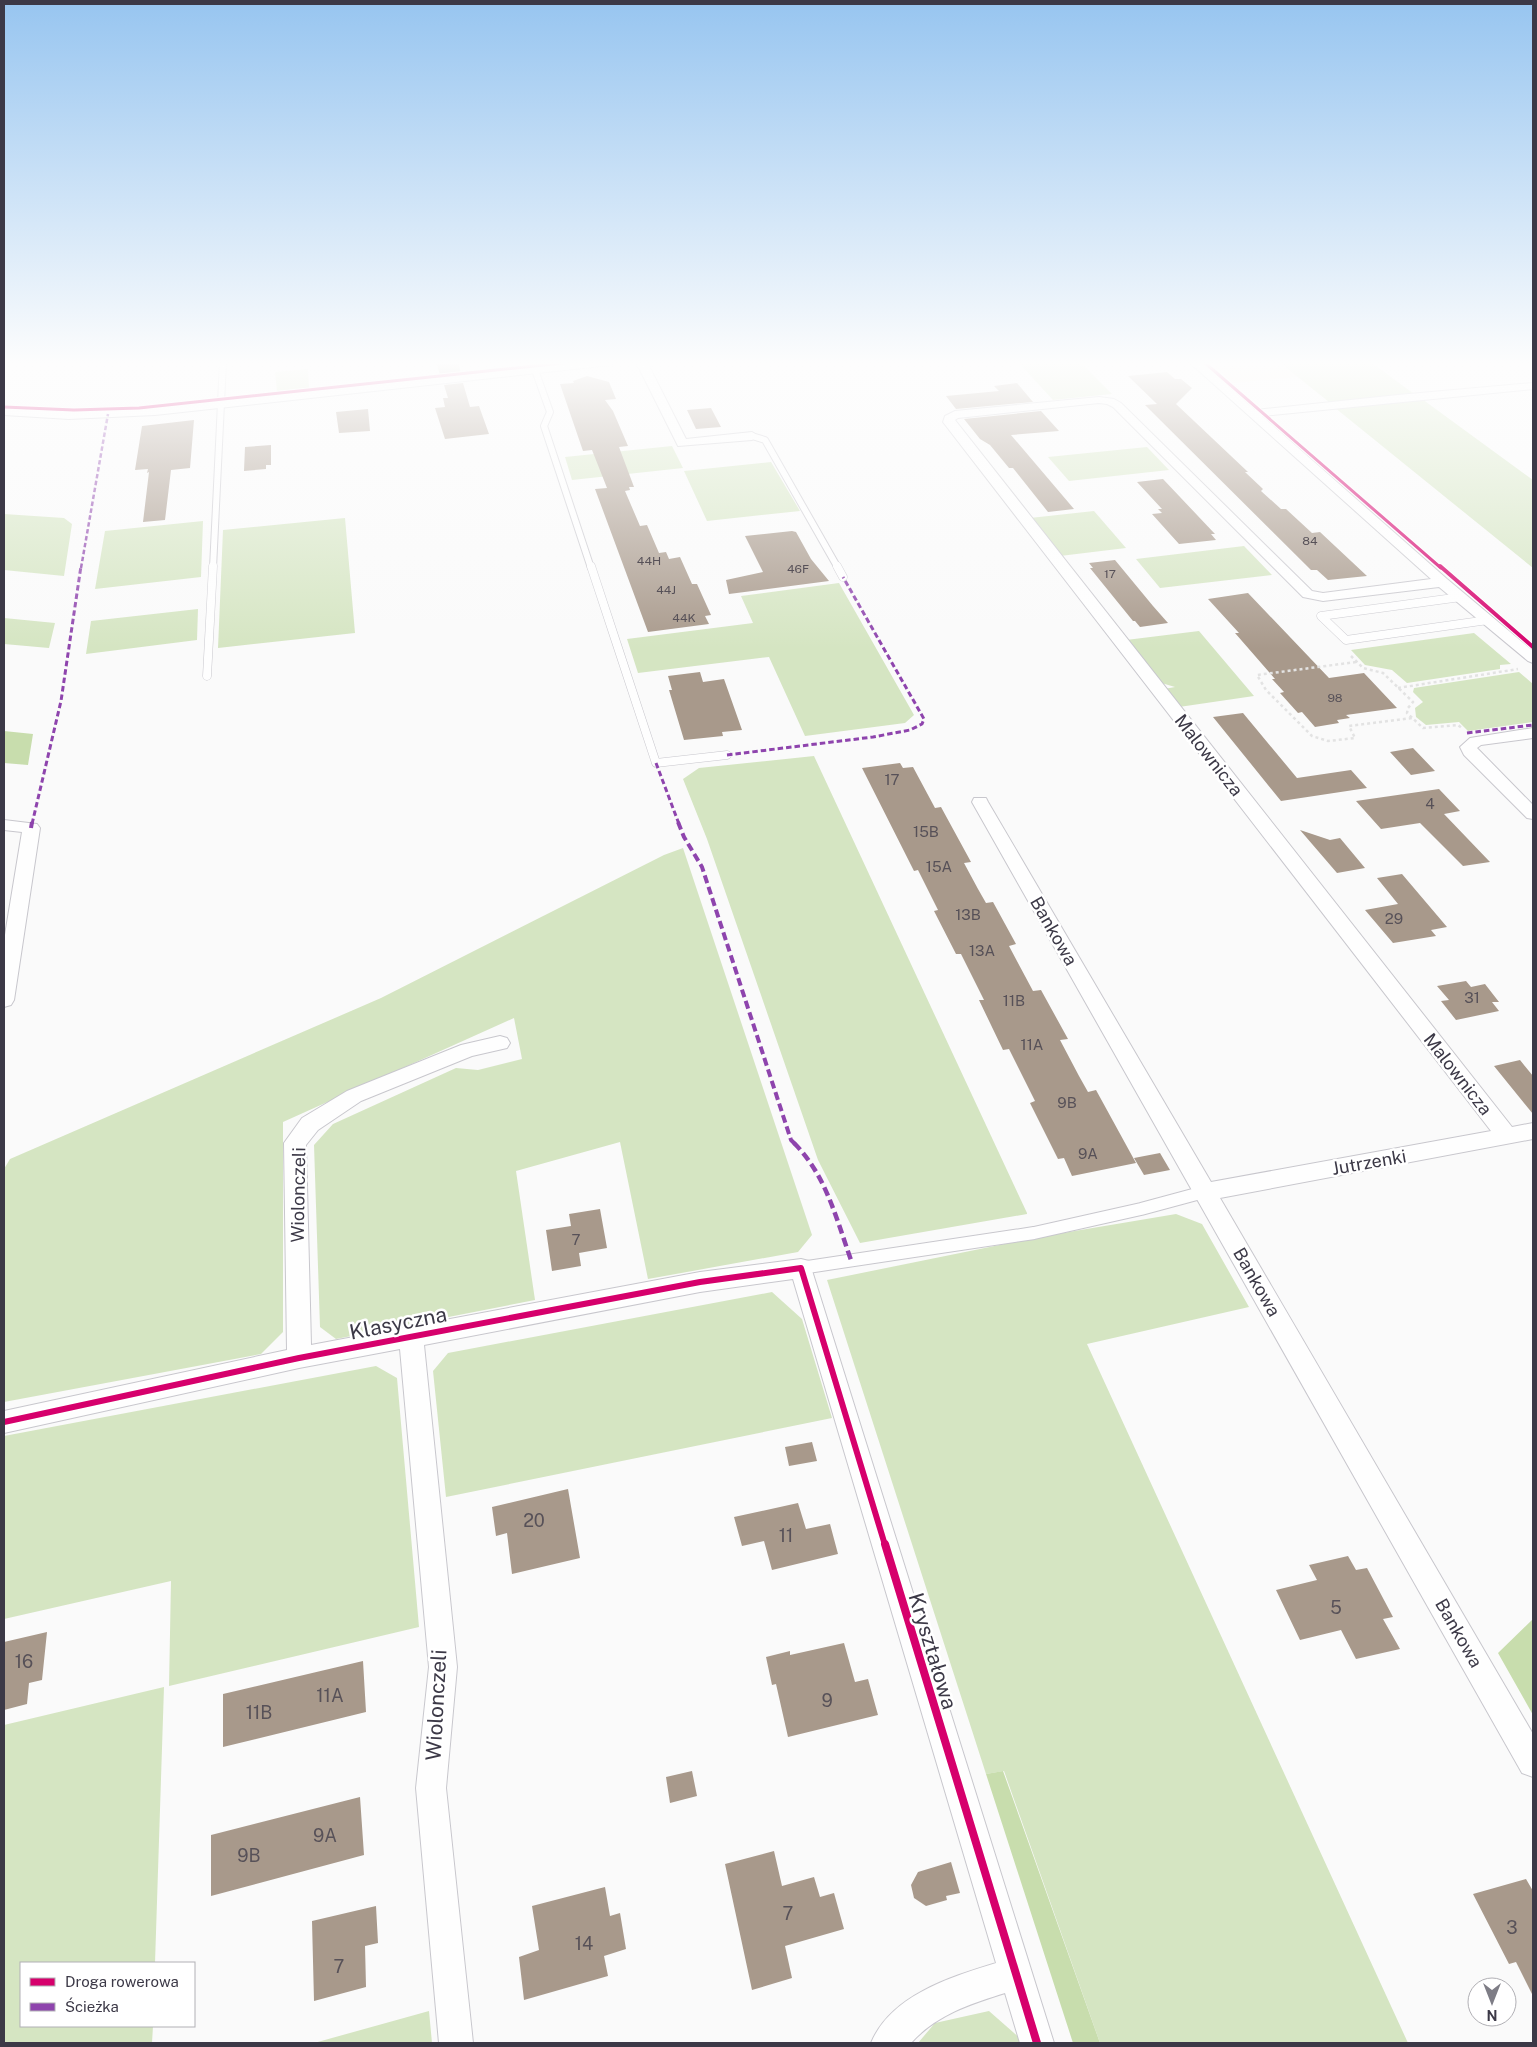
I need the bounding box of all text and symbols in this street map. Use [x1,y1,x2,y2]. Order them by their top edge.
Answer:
house number: 84 [1302,534,1318,548]
house number: 44H [637,554,661,568]
house number: 46F [787,562,809,576]
house number: 17 [1104,567,1116,581]
house number: 44J [656,583,676,597]
house number: 44K [672,611,696,625]
house number: 98 [1327,691,1343,705]
street label: Malownicza [1171,710,1247,800]
house number: 17 [884,771,900,788]
house number: 4 [1425,795,1435,812]
house number: 15B [913,823,939,840]
house number: 15A [926,858,953,875]
street label: Bankowa [1026,893,1082,969]
house number: 13B [955,906,981,923]
house number: 29 [1385,910,1403,927]
house number: 13A [969,942,995,959]
house number: 31 [1464,989,1480,1006]
house number: 11B [1003,992,1025,1009]
street label: Malownicza [1420,1029,1496,1119]
house number: 11A [1021,1036,1044,1053]
house number: 9B [1057,1094,1077,1111]
house number: 9A [1078,1145,1098,1162]
street label: Jutrzenki [1330,1145,1408,1179]
street label: Wiolonczeli [287,1147,309,1243]
house number: 7 [571,1231,581,1248]
street label: Bankowa [1229,1244,1285,1320]
street label: Klasyczna [347,1301,449,1345]
house number: 20 [523,1510,545,1531]
house number: 11 [779,1525,793,1546]
street label: Kryształowa [903,1590,963,1712]
street label: Bankowa [1431,1595,1487,1671]
house number: 5 [1330,1597,1342,1618]
street label: Wiolonczeli [421,1649,451,1761]
house number: 16 [15,1651,33,1672]
house number: 11A [316,1685,344,1706]
house number: 9 [821,1690,833,1711]
house number: 11B [246,1702,272,1723]
house number: 9A [313,1825,337,1846]
house number: 9B [237,1845,261,1866]
house number: 7 [783,1903,793,1924]
house number: 3 [1506,1917,1518,1938]
house number: 14 [575,1933,593,1954]
house number: 7 [334,1956,344,1977]
legend [20,1962,195,2027]
text: Droga rowerowa [65,1973,179,1990]
north arrow [1467,1977,1517,2027]
text: Ścieżka [65,1997,119,2015]
text: N [1487,2007,1497,2023]

